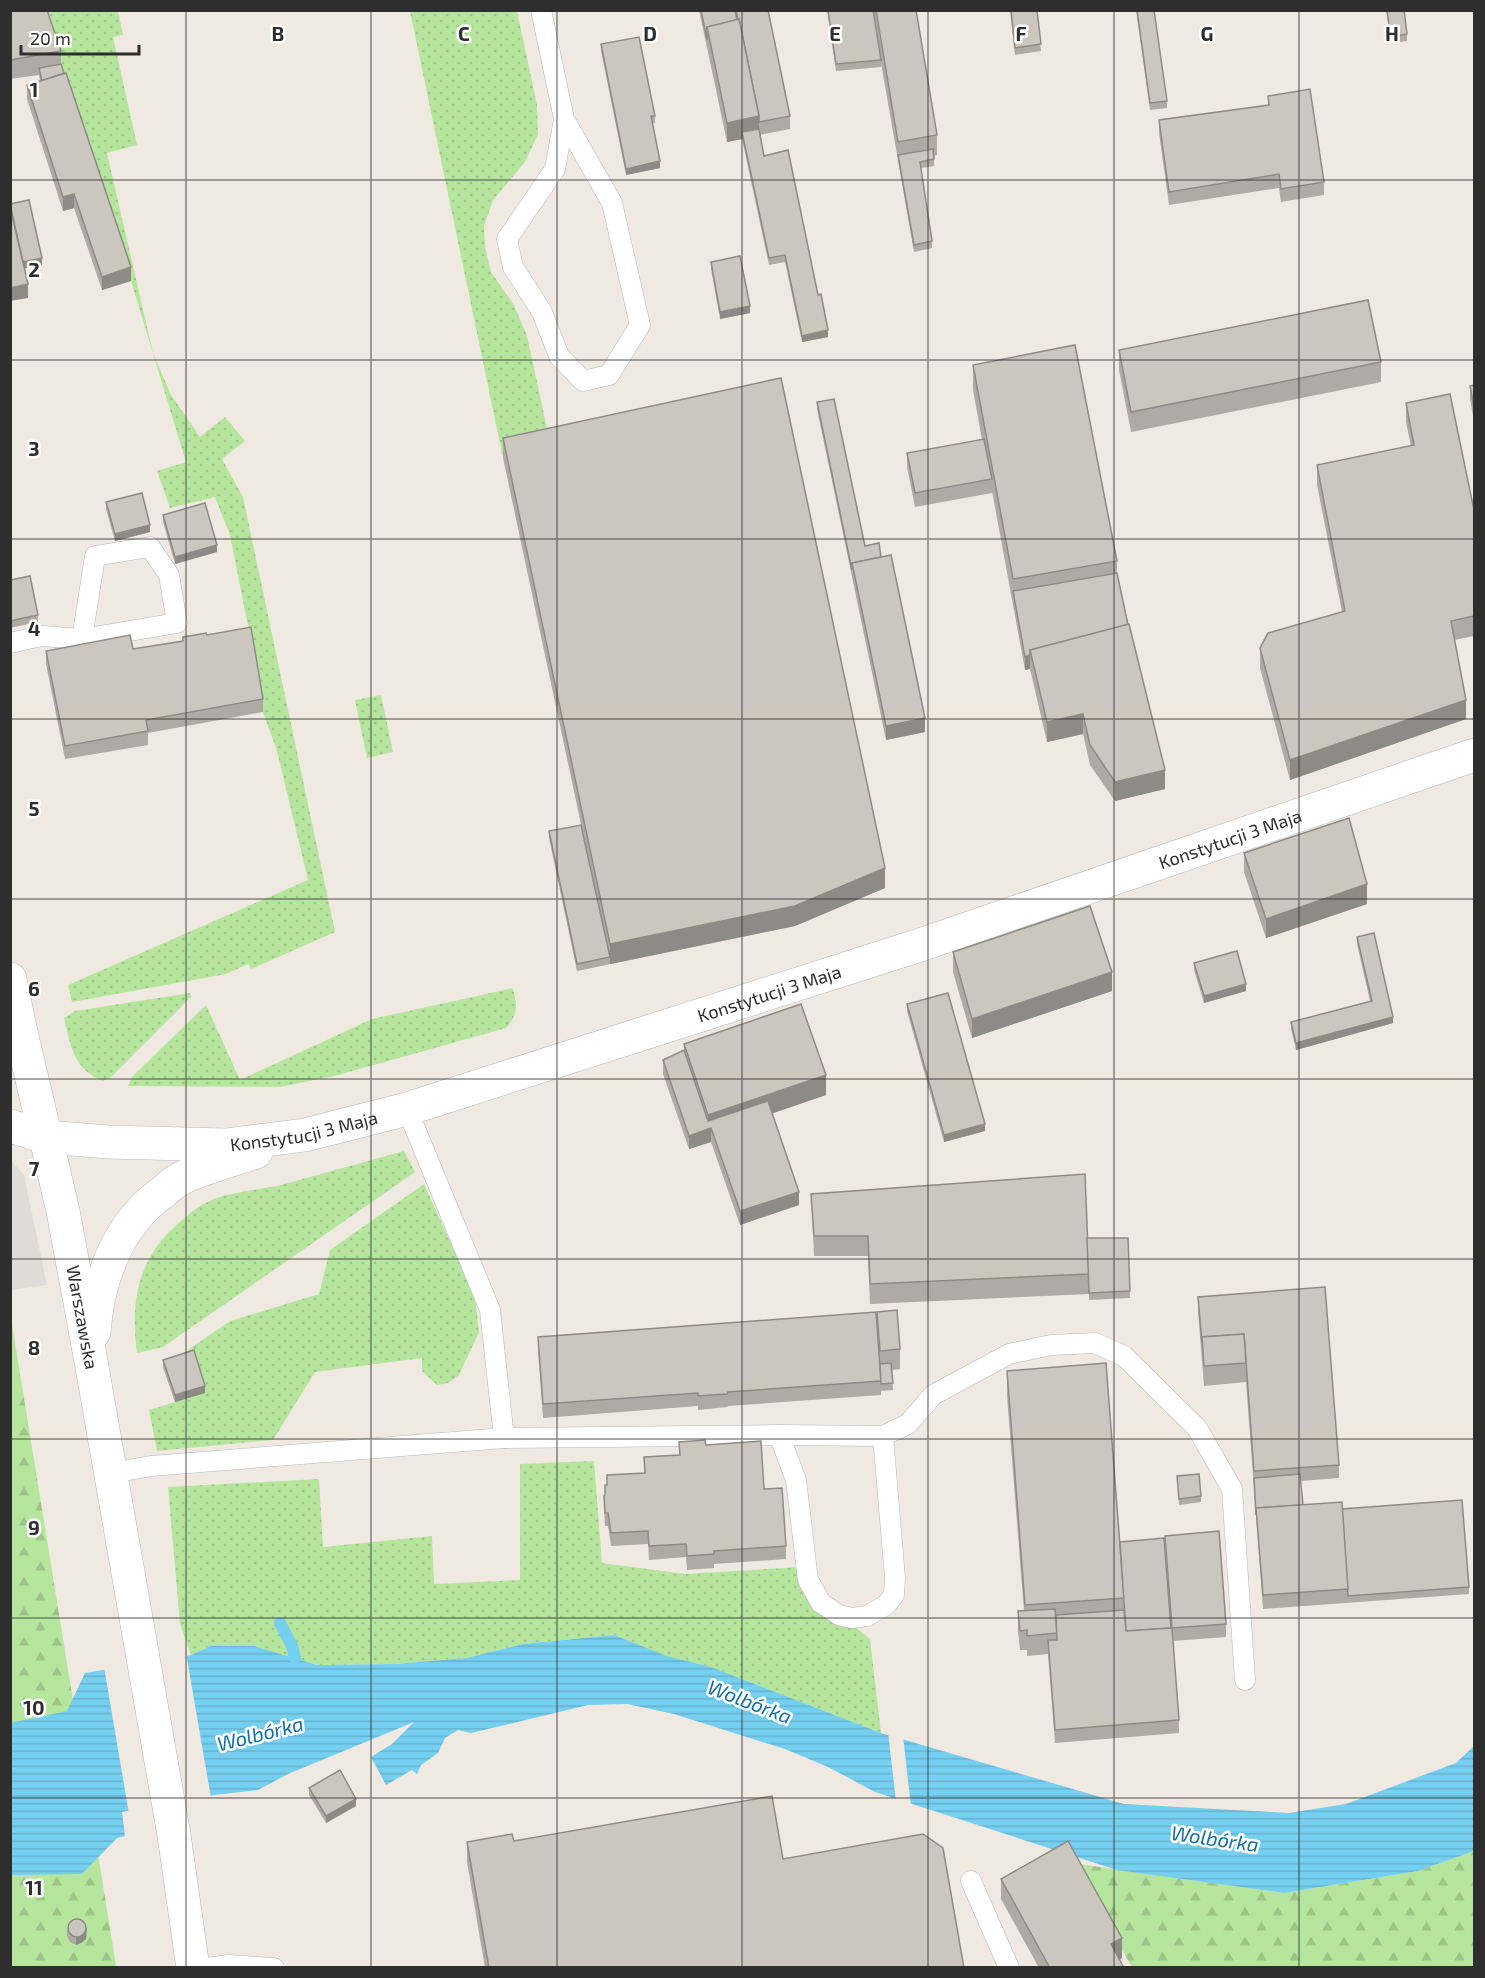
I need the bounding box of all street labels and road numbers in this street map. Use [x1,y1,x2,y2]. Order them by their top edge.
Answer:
street label: Konstytucji 3 Maja [1156,804,1304,873]
street label: Konstytucji 3 Maja [695,960,844,1026]
street label: Konstytucji 3 Maja [229,1106,380,1155]
street label: Warszawska [62,1263,103,1371]

